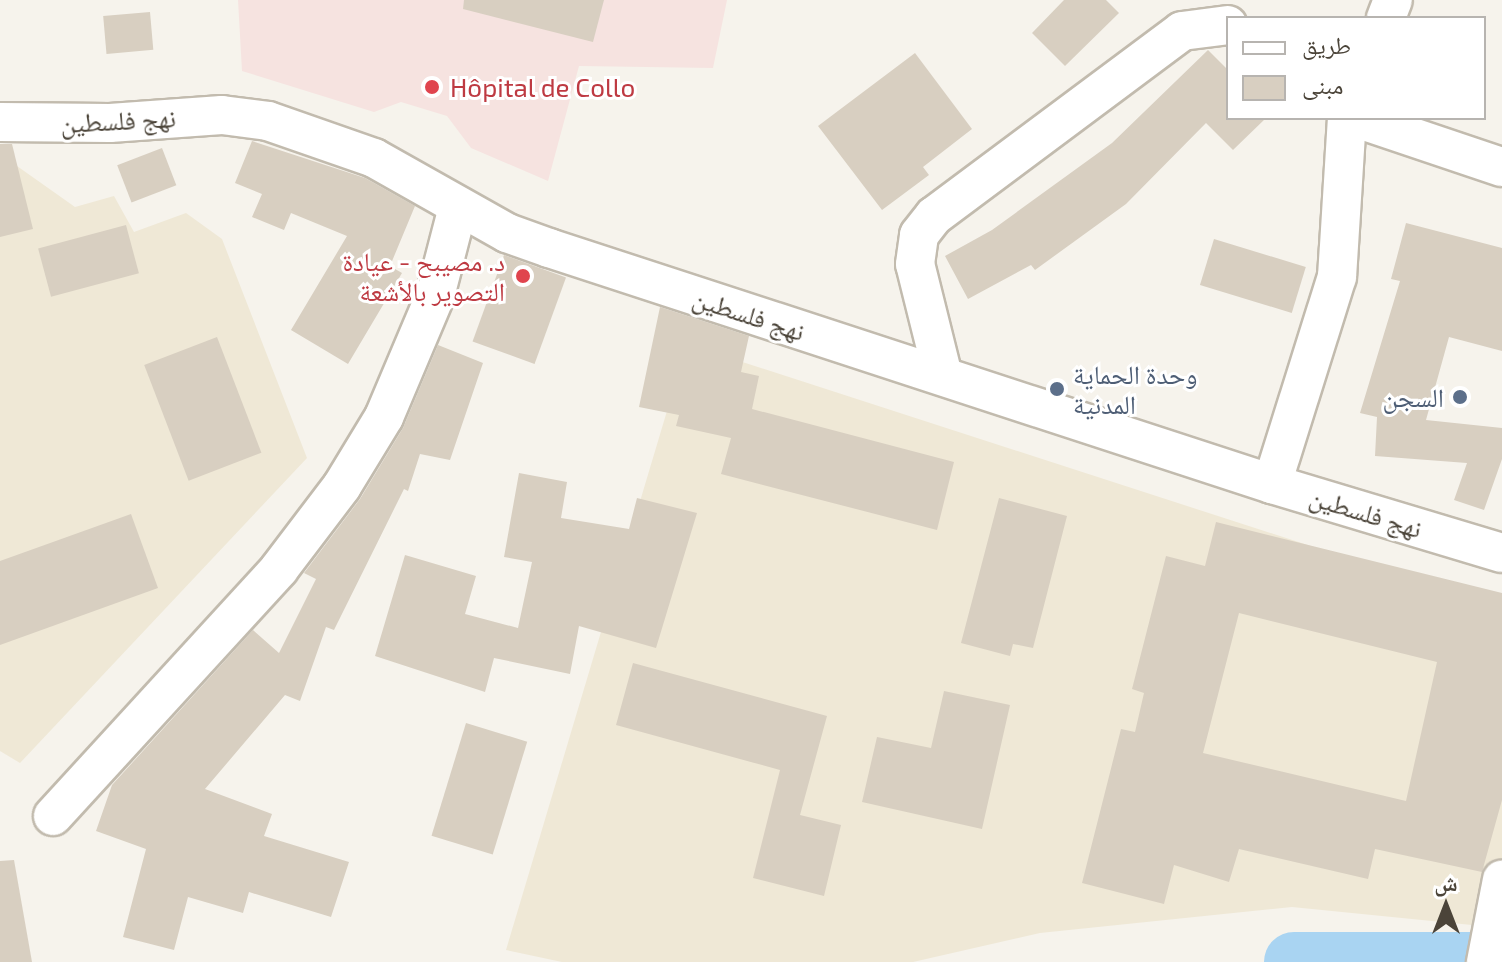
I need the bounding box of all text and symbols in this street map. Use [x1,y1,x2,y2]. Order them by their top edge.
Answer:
legend [1226,16,1486,120]
text: طريق [1302,30,1351,59]
text: مبنى [1302,70,1343,99]
place label: Hôpital de Collo [450,71,636,103]
marker: Hôpital de Collo [421,76,443,98]
street label: نهج فلسطين [59,101,177,139]
place label: د. مصيبح - عيادة التصوير بالأشعة [342,245,505,306]
marker: د. مصيبح - عيادة التصوير بالأشعة [512,265,534,287]
street label: نهج فلسطين [689,281,809,347]
place label: وحدة الحماية المدنية [1073,358,1197,420]
marker: وحدة الحماية المدنية [1048,380,1066,398]
place label: السجن [1383,381,1444,413]
marker: السجن [1451,388,1469,406]
street label: نهج فلسطين [1306,480,1426,544]
north arrow [1406,866,1486,946]
text: ش [1434,869,1458,895]

